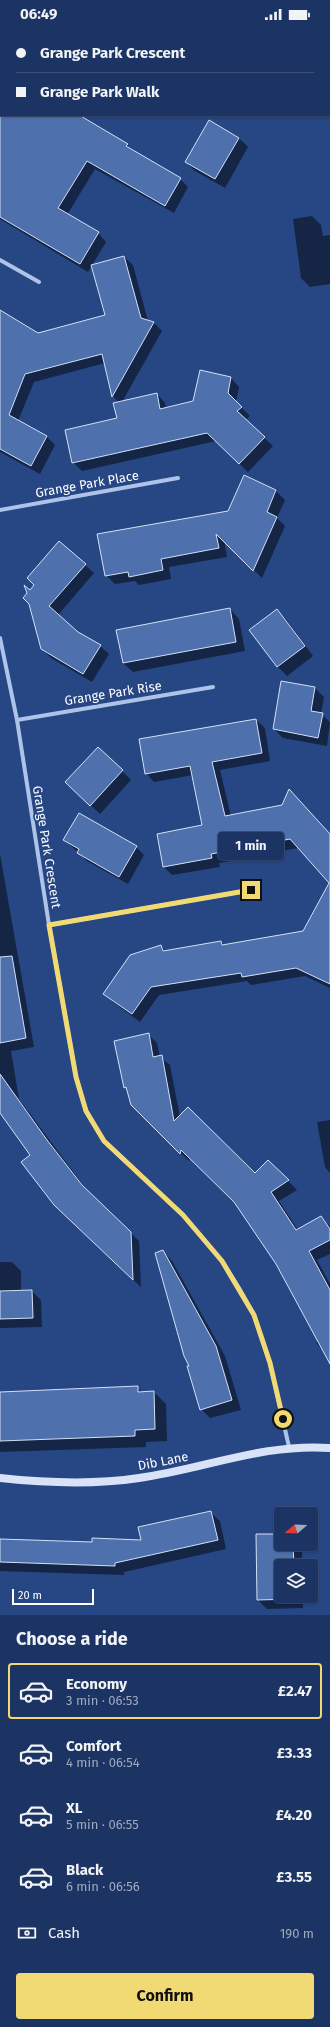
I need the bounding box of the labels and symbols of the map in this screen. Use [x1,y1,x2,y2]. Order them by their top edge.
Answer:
street label: Grange Park Place [34,468,140,500]
street label: Grange Park Rise [63,678,163,708]
street label: Grange Park Crescent [30,785,64,910]
callout: 1 min [218,832,284,860]
route end [242,881,260,899]
route start [274,1410,292,1428]
street label: Dib Lane [136,1449,190,1473]
north arrow [274,1507,318,1551]
scale bar [12,1587,94,1606]

